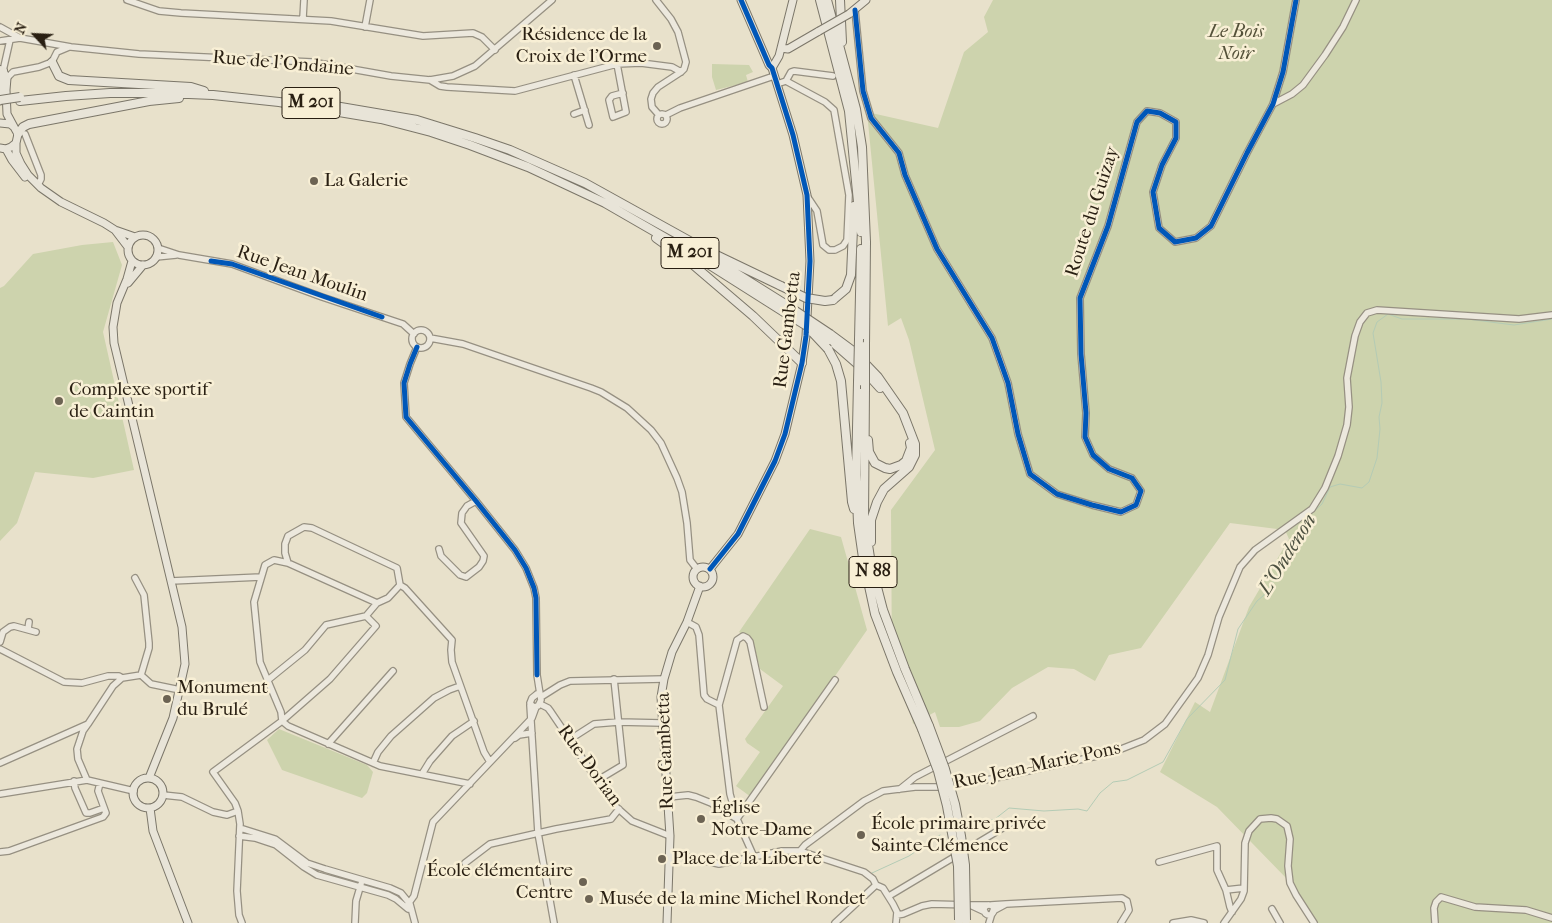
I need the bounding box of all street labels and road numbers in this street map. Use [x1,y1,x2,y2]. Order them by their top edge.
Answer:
street label: Rue de l'Ondaine [211,46,355,82]
road number: M 201 [282,88,340,119]
street label: Route du Guizay [1061,144,1125,280]
road number: M 201 [661,238,719,268]
street label: Rue Jean Moulin [234,241,370,307]
street label: Rue Gambetta [770,270,806,390]
road number: N 88 [849,556,897,588]
street label: Rue Gambetta [653,692,679,810]
street label: Rue Dorian [552,721,626,811]
street label: Rue Jean-Marie Pons [951,737,1123,795]

